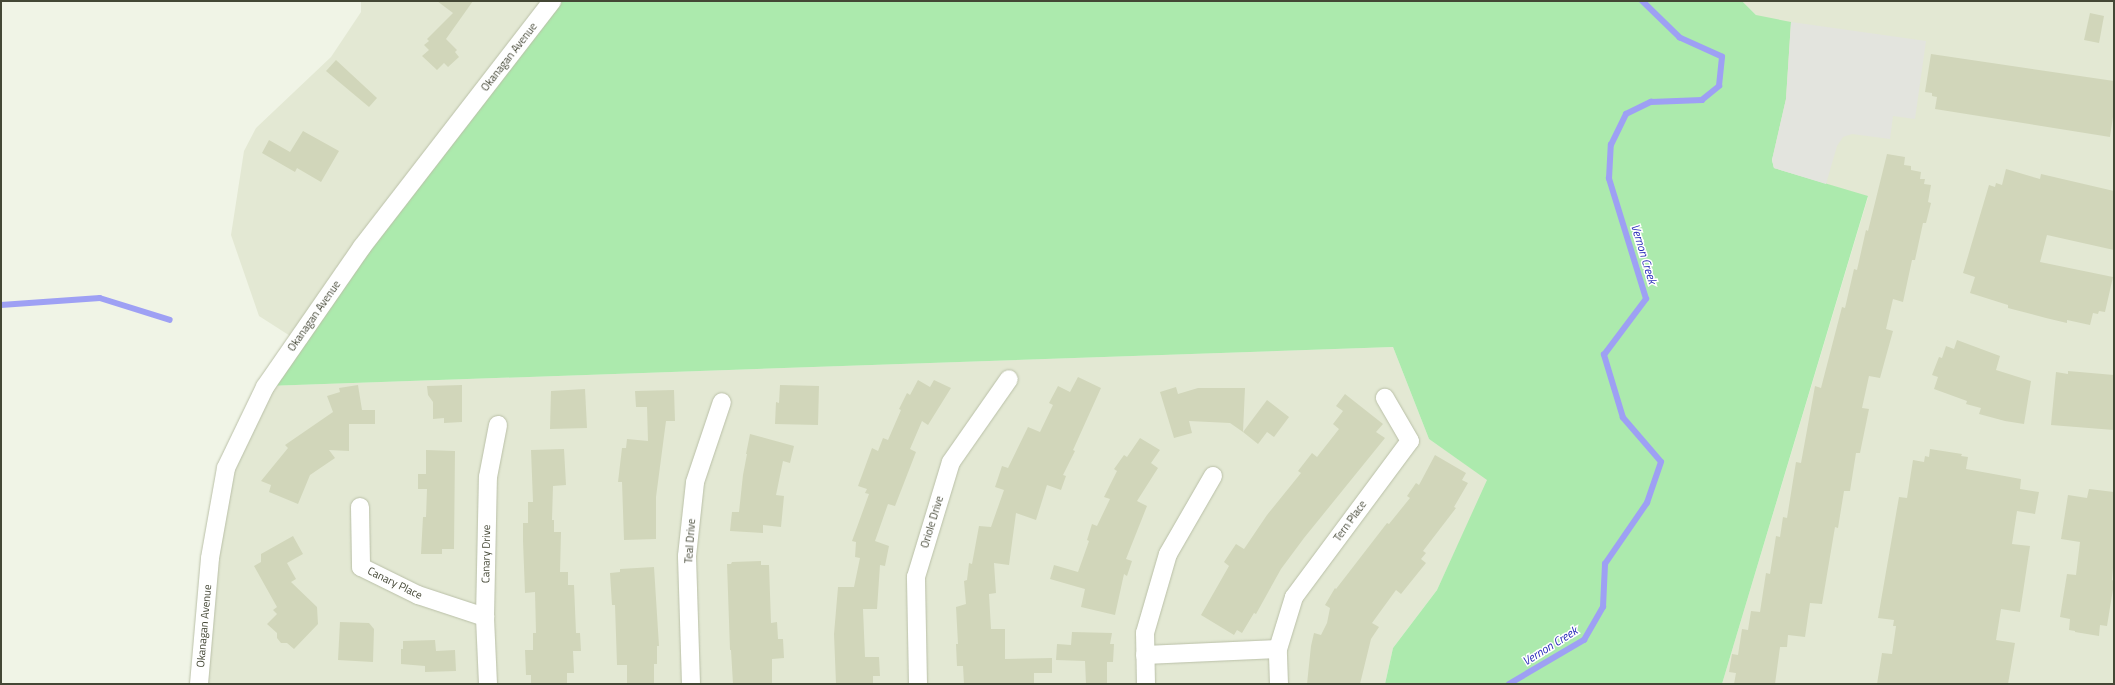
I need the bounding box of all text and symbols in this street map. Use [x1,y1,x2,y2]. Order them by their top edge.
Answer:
street label: Okanagan Avenue [478,20,540,94]
water label: Vernon Creek [1628,222,1660,286]
street label: Okanagan Avenue [285,278,343,354]
street label: Oriole Drive [918,494,946,550]
street label: Tern Place [1331,498,1369,544]
street label: Teal Drive [682,518,698,564]
street label: Canary Drive [479,525,493,583]
street label: Canary Place [365,564,425,602]
street label: Okanagan Avenue [194,584,214,668]
water label: Vernon Creek [1520,623,1580,669]

